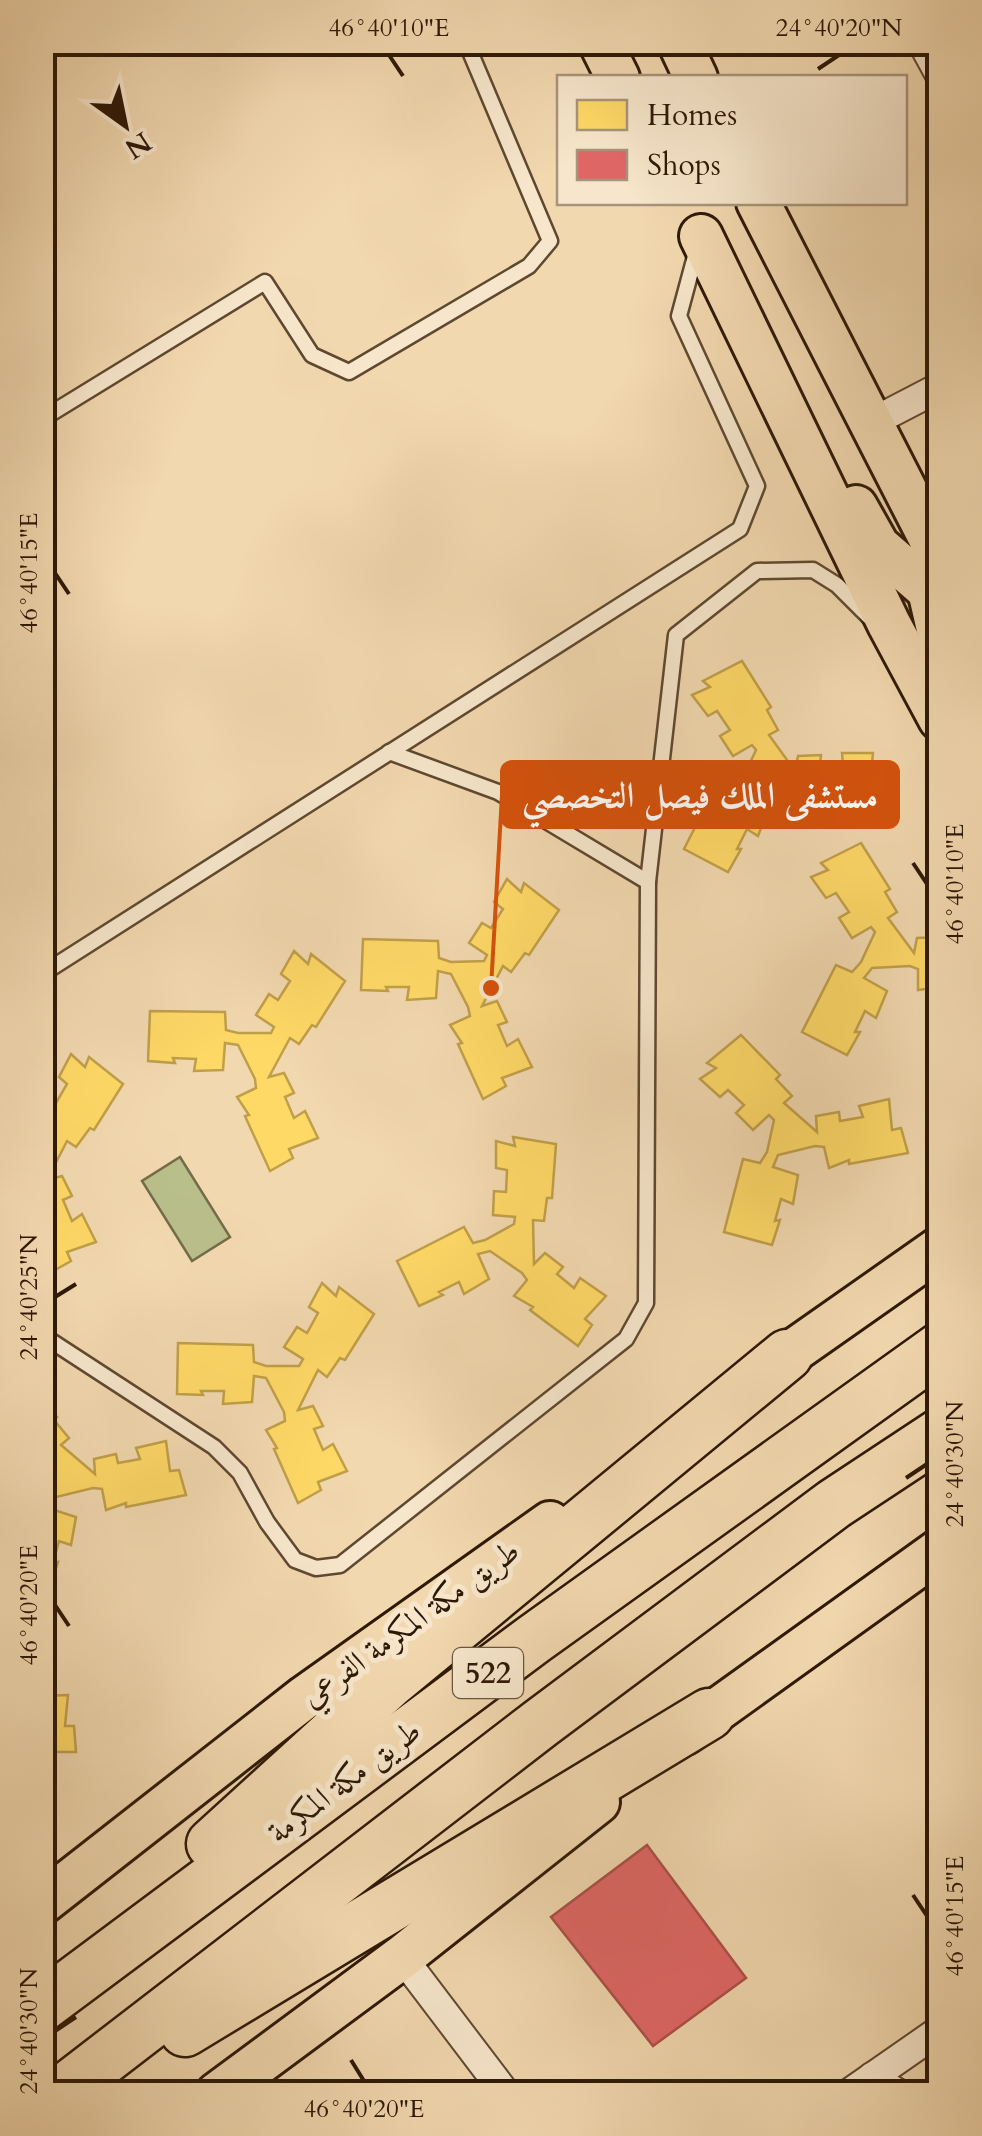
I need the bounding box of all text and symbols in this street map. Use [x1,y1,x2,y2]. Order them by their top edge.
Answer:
text: 46°40'10"E [329,11,449,45]
text: 24°40'20"N [776,11,902,45]
north arrow [75,75,175,175]
legend [557,75,907,205]
text: Homes [647,95,737,136]
text: N [118,123,159,168]
text: Shops [647,145,721,186]
text: 46°40'15"E [12,513,46,633]
callout: مستشفى الملك فيصل التخصصي [502,762,898,827]
text: مستشفى الملك فيصل التخصصي [522,772,878,829]
text: 46°40'10"E [938,824,972,944]
text: 24°40'25"N [12,1234,46,1360]
text: 24°40'30"N [938,1401,972,1527]
street label: طريق مكة المكرمة الفرعي [292,1529,531,1721]
text: 46°40'20"E [12,1545,46,1665]
road number: 522 [453,1648,523,1698]
street label: طريق مكة المكرمة [259,1709,431,1854]
text: 46°40'15"E [938,1856,972,1976]
text: 24°40'30"N [12,1968,46,2094]
text: 46°40'20"E [304,2092,424,2126]

